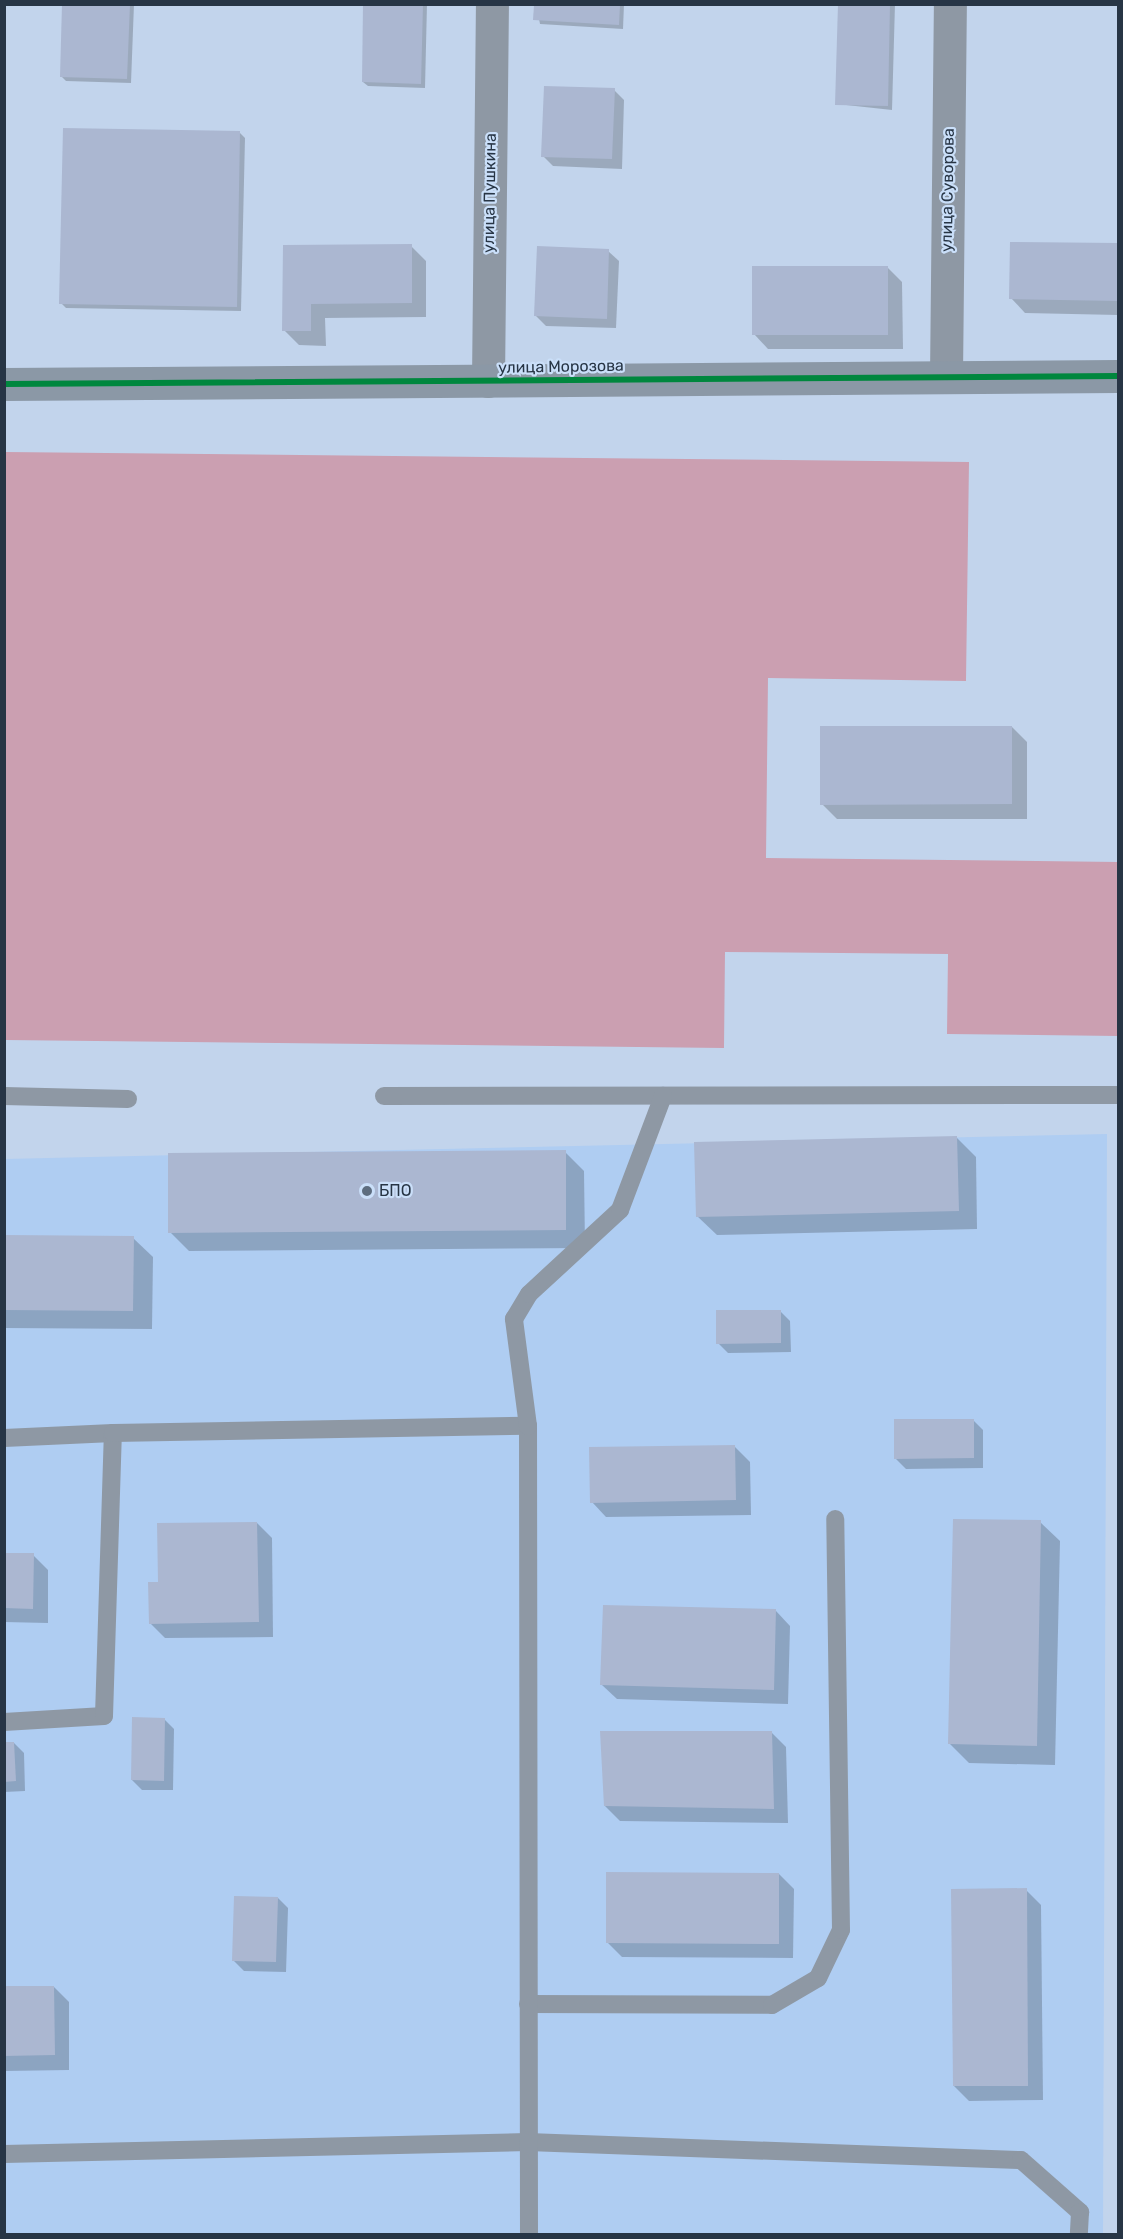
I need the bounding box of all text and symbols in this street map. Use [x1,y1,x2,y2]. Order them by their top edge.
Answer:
street label: улица Суворова [937,128,959,252]
street label: улица Пушкина [479,133,501,253]
street label: улица Морозова [498,356,624,378]
place label: БПО [379,1181,411,1201]
marker: БПО [360,1184,374,1198]

